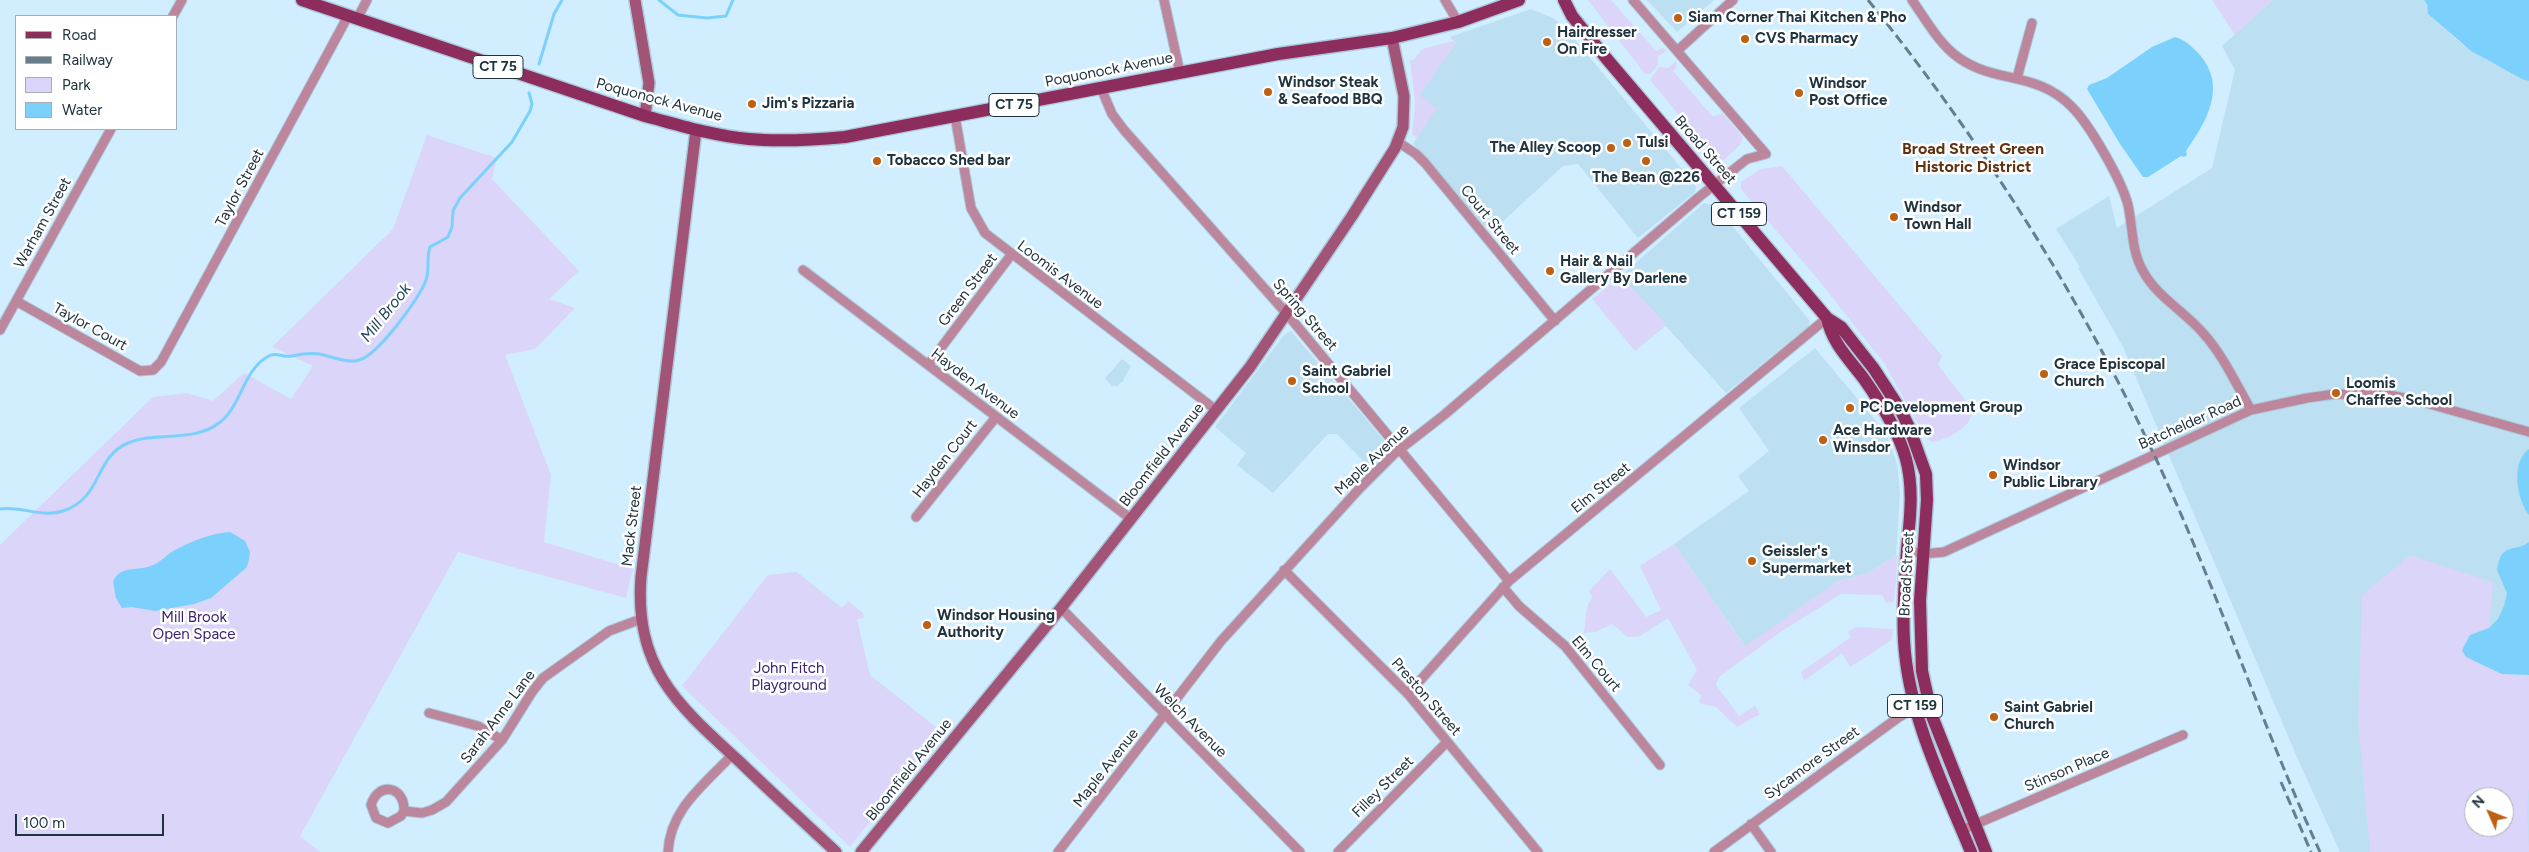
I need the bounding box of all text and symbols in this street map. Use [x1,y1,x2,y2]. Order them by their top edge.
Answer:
place label: Siam Corner Thai Kitchen & Pho [1688,9,1906,27]
marker: Siam Corner Thai Kitchen & Pho [1672,12,1684,24]
legend [15,15,178,130]
place label: Hairdresser On Fire [1557,24,1637,59]
text: Road [62,26,97,44]
place label: CVS Pharmacy [1755,30,1858,48]
marker: CVS Pharmacy [1739,33,1751,45]
marker: Hairdresser On Fire [1541,36,1553,48]
street label: Poquonock Avenue [1044,49,1174,91]
text: Railway [62,51,113,69]
road number: CT 75 [473,56,523,78]
place label: Windsor Steak & Seafood BBQ [1278,74,1383,109]
street label: Poquonock Avenue [594,75,724,125]
place label: Windsor Post Office [1809,75,1887,110]
text: Park [62,76,91,94]
marker: Windsor Steak & Seafood BBQ [1262,86,1274,98]
marker: Windsor Post Office [1793,87,1805,99]
road number: CT 75 [989,94,1039,116]
place label: Jim's Pizzaria [762,95,854,113]
marker: Jim's Pizzaria [746,98,758,110]
text: Water [62,101,102,119]
street label: Broad Street [1670,112,1740,188]
place label: Tulsi [1637,134,1668,152]
marker: Tulsi [1621,137,1633,149]
place label: The Alley Scoop [1490,139,1601,157]
district label: Broad Street Green Historic District [1902,139,2044,177]
marker: The Alley Scoop [1605,142,1617,154]
street label: Taylor Street [212,146,268,230]
place label: Tobacco Shed bar [887,152,1010,170]
marker: Tobacco Shed bar [871,155,883,167]
marker: The Bean @226 [1640,155,1652,167]
place label: The Bean @226 [1592,169,1700,187]
street label: Warham Street [11,174,75,272]
street label: Court Street [1456,182,1524,258]
place label: Windsor Town Hall [1904,199,1971,234]
road number: CT 159 [1712,202,1766,225]
marker: Windsor Town Hall [1888,211,1900,223]
street label: Loomis Avenue [1014,237,1106,313]
street label: Green Street [935,250,1001,330]
place label: Hair & Nail Gallery By Darlene [1560,253,1687,288]
marker: Hair & Nail Gallery By Darlene [1544,265,1556,277]
street label: Spring Street [1269,275,1341,355]
water label: Mill Brook [357,280,415,346]
street label: Taylor Court [50,299,130,355]
street label: Hayden Avenue [927,345,1023,423]
place label: Grace Episcopal Church [2054,356,2165,391]
place label: Saint Gabriel School [1302,363,1391,398]
marker: Grace Episcopal Church [2038,368,2050,380]
marker: Saint Gabriel School [1286,375,1298,387]
place label: Loomis Chaffee School [2346,375,2452,410]
marker: Loomis Chaffee School [2330,387,2342,399]
street label: Batchelder Road [2136,392,2244,454]
place label: PC Development Group [1860,399,2022,417]
street label: Bloomfield Avenue [1116,400,1208,510]
marker: PC Development Group [1844,402,1856,414]
street label: Hayden Court [909,416,981,502]
street label: Maple Avenue [1331,421,1413,499]
place label: Ace Hardware Winsdor [1833,422,1932,457]
marker: Ace Hardware Winsdor [1817,434,1829,446]
place label: Windsor Public Library [2003,457,2098,492]
street label: Elm Street [1568,459,1634,517]
marker: Windsor Public Library [1987,469,1999,481]
street label: Mack Street [618,484,646,568]
street label: Broad Street [1896,531,1918,617]
place label: Geissler's Supermarket [1762,543,1851,578]
marker: Geissler's Supermarket [1746,555,1758,567]
place label: Windsor Housing Authority [937,607,1055,642]
park label: Mill Brook Open Space [153,609,235,644]
marker: Windsor Housing Authority [921,619,933,631]
street label: Elm Court [1567,632,1625,696]
street label: Preston Street [1387,654,1465,740]
park label: John Fitch Playground [751,660,827,695]
street label: Sarah Anne Lane [457,667,539,767]
street label: Welch Avenue [1150,681,1230,761]
road number: CT 159 [1888,694,1942,718]
place label: Saint Gabriel Church [2004,699,2093,734]
marker: Saint Gabriel Church [1988,711,2000,723]
street label: Bloomfield Avenue [862,715,956,825]
street label: Sycamore Street [1761,722,1863,804]
street label: Maple Avenue [1070,725,1142,811]
street label: Stinson Place [2022,744,2112,796]
street label: Filley Street [1348,752,1418,822]
north arrow [2464,787,2514,837]
text: N [2469,792,2488,812]
scale bar [18,804,166,836]
text: 100 m [23,814,65,832]

